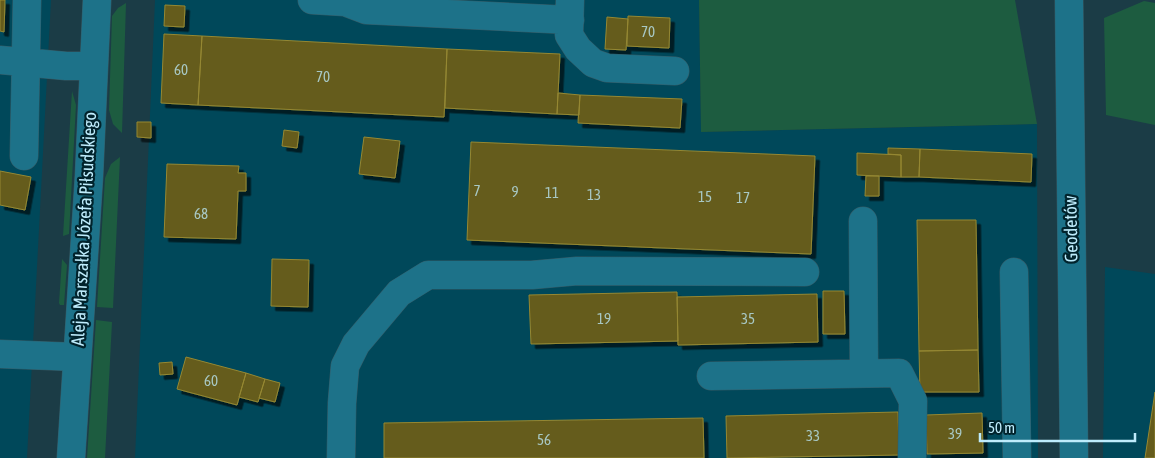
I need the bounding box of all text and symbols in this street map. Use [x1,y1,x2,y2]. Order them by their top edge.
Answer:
house number: 70 [641,23,655,40]
house number: 60 [174,61,188,78]
house number: 70 [316,68,330,85]
street label: Aleja Marszałka Józefa Piłsudskiego [67,111,100,346]
house number: 7 [473,182,481,199]
house number: 9 [511,183,519,200]
house number: 11 [545,184,559,201]
house number: 13 [587,186,601,203]
house number: 15 [698,188,712,205]
house number: 17 [736,189,750,206]
street label: Geodetów [1059,195,1082,263]
house number: 68 [194,205,208,222]
house number: 19 [597,310,611,327]
house number: 35 [741,310,755,327]
house number: 60 [204,372,218,389]
scale bar [980,410,1135,442]
text: 50 m [988,419,1015,436]
house number: 39 [948,425,962,442]
house number: 33 [806,427,820,444]
house number: 56 [537,431,551,448]

